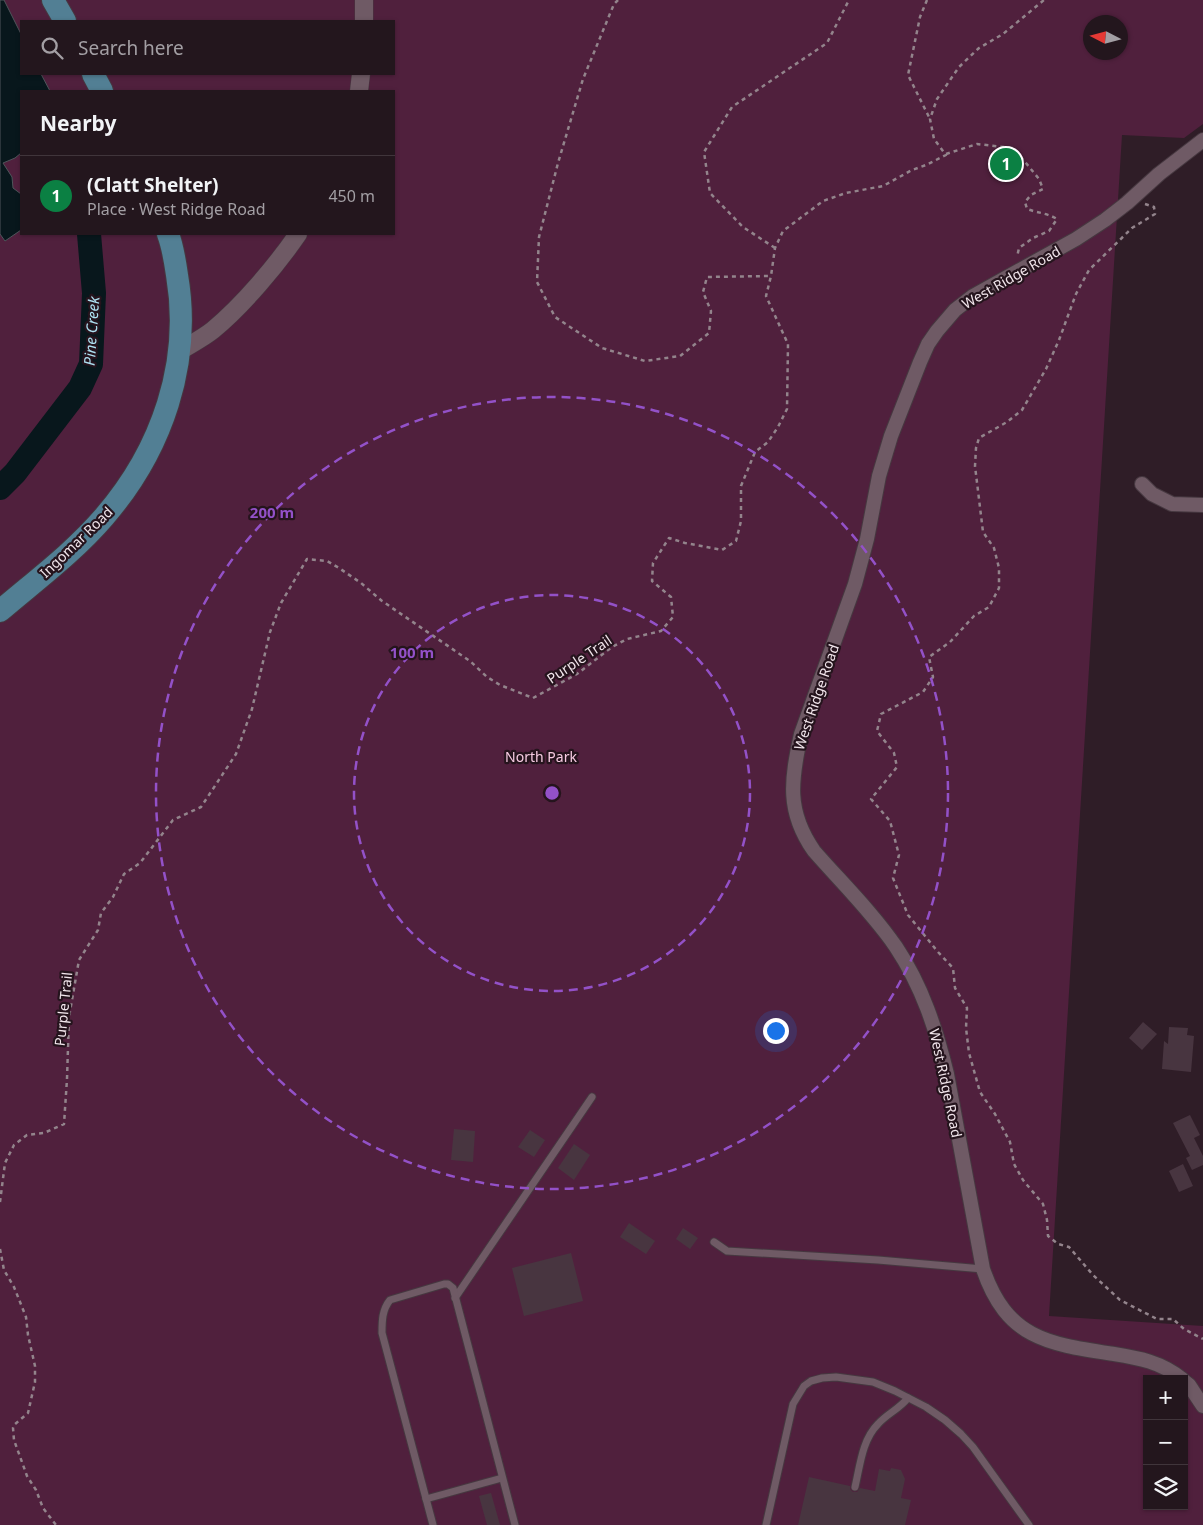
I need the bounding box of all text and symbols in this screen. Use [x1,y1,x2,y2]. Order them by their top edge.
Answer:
north arrow [1083,15,1128,60]
search box [20,20,395,75]
icon: search [38,34,66,62]
text: Search here [78,35,184,61]
text: Nearby [40,109,116,137]
pin: 1 [990,145,1022,183]
text: (Clatt Shelter) [87,172,218,198]
text: 1 [51,185,61,207]
text: 450 m [328,185,375,207]
text: Place · West Ridge Road [87,198,266,220]
street label: West Ridge Road [958,241,1064,313]
water label: Pine Creek [79,295,103,366]
street label: Ingomar Road [35,502,117,582]
text: 200 m [250,502,294,522]
street label: Purple Trail [543,630,615,688]
text: 100 m [390,642,434,662]
street label: West Ridge Road [789,642,843,752]
park label: North Park [505,747,577,766]
centre of rings [543,784,561,802]
street label: Purple Trail [50,971,76,1047]
your location [763,1018,789,1044]
street label: West Ridge Road [925,1027,967,1139]
map controls [1143,1375,1188,1510]
button: + [1143,1375,1188,1420]
button: − [1143,1420,1188,1465]
button: layers [1143,1465,1188,1510]

